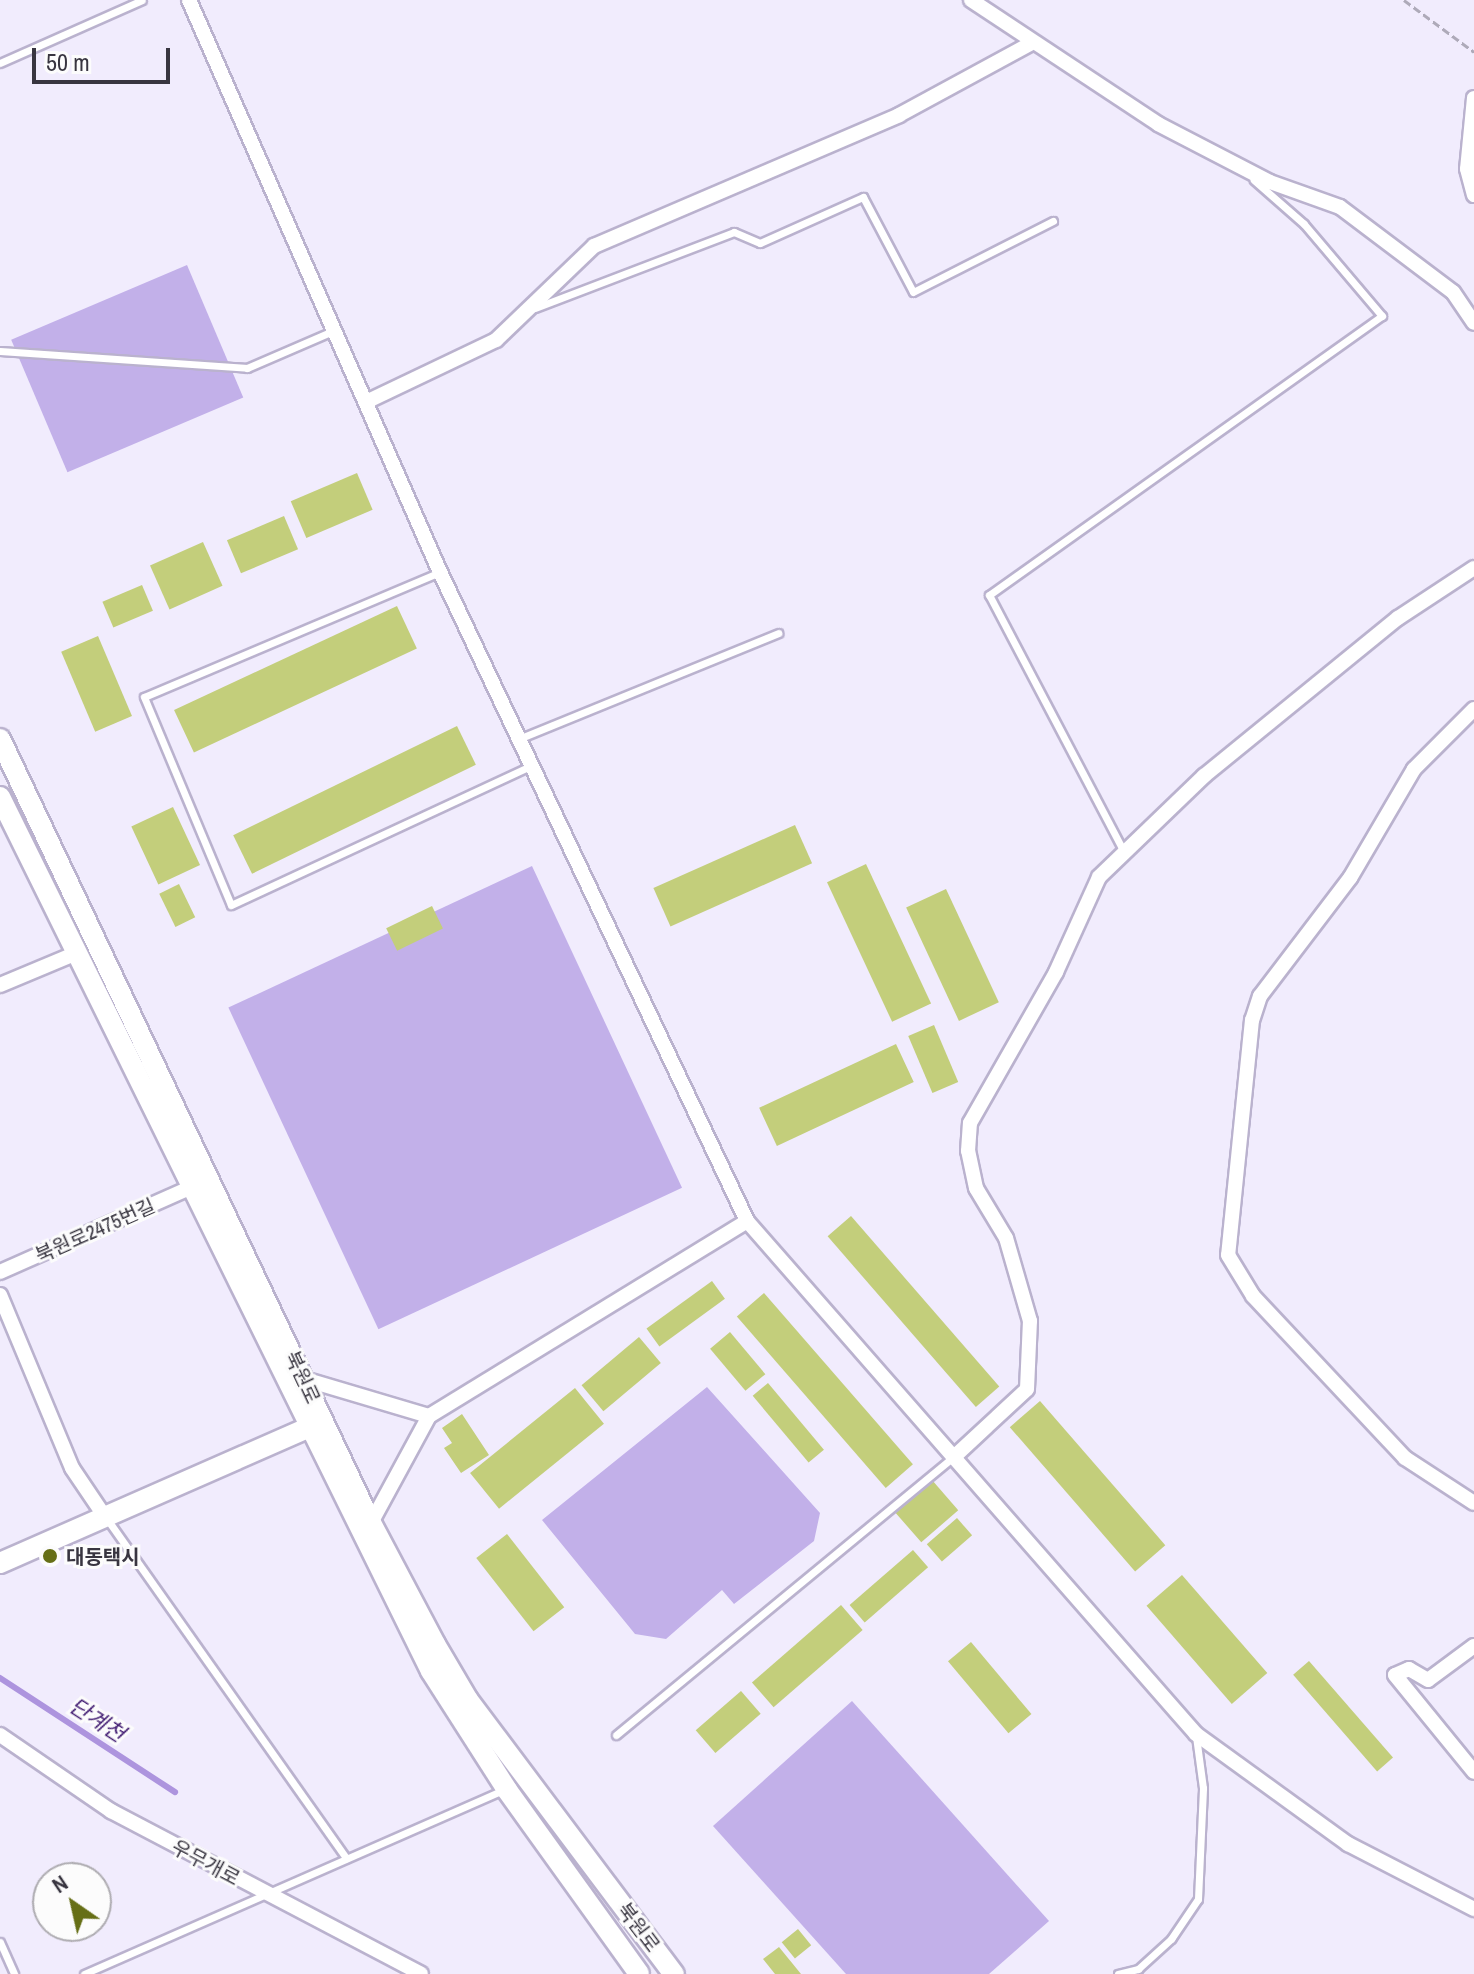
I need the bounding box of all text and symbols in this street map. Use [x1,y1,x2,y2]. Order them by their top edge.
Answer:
scale bar [36,32,174,82]
text: 50 m [46,46,90,78]
street label: 북원로2475번길 [31,1193,159,1267]
street label: 북원로 [280,1347,326,1407]
place label: 대동택시 [66,1544,140,1568]
marker: 대동택시 [41,1547,59,1565]
water label: 단계천 [64,1692,130,1748]
street label: 우무개로 [168,1834,244,1890]
north arrow [32,1862,112,1942]
text: N [46,1868,73,1900]
street label: 북원로 [613,1898,665,1956]

